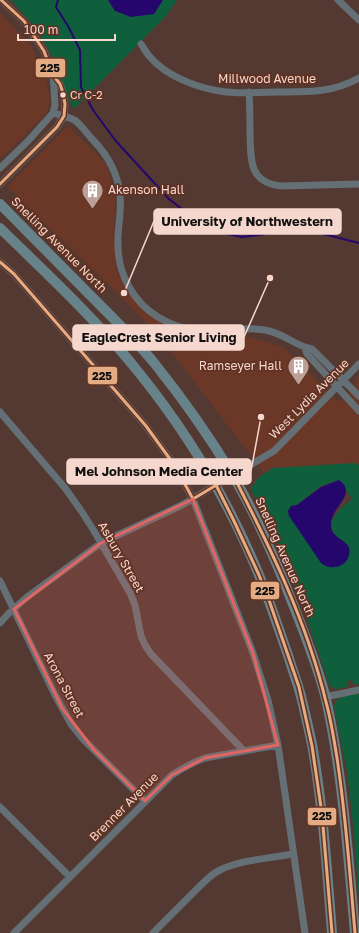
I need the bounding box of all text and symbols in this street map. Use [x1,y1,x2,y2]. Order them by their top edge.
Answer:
scale bar [18,16,115,42]
text: 100 m [24,22,58,37]
line badge: 225 [35,58,66,78]
text: 225 [40,61,60,74]
street label: Millwood Avenue [218,71,316,86]
place label: Cr C-2 [70,88,103,101]
marker: Cr C-2 [58,90,68,100]
building icon: Akenson Hall [79,177,105,210]
place label: Akenson Hall [108,182,185,197]
street label: Snelling Avenue North [8,194,110,296]
callout: University of Northwestern [154,209,341,234]
text: University of Northwestern [161,213,333,229]
callout: EagleCrest Senior Living [73,325,244,350]
text: EagleCrest Senior Living [81,329,237,345]
building icon: Ramseyer Hall [285,353,311,386]
street label: West Lydia Avenue [265,355,352,442]
place label: Ramseyer Hall [199,358,282,373]
line badge: 225 [87,366,118,385]
text: 225 [92,369,112,382]
callout: Mel Johnson Media Center [67,459,251,484]
text: Mel Johnson Media Center [75,463,243,479]
street label: Snelling Avenue North [252,495,319,619]
street label: Asbury Street [95,519,148,595]
line badge: 225 [250,581,280,600]
text: 225 [255,584,275,597]
street label: Arona Street [41,649,88,720]
street label: Brenner Avenue [86,769,161,844]
line badge: 225 [307,807,337,826]
text: 225 [312,809,332,822]

